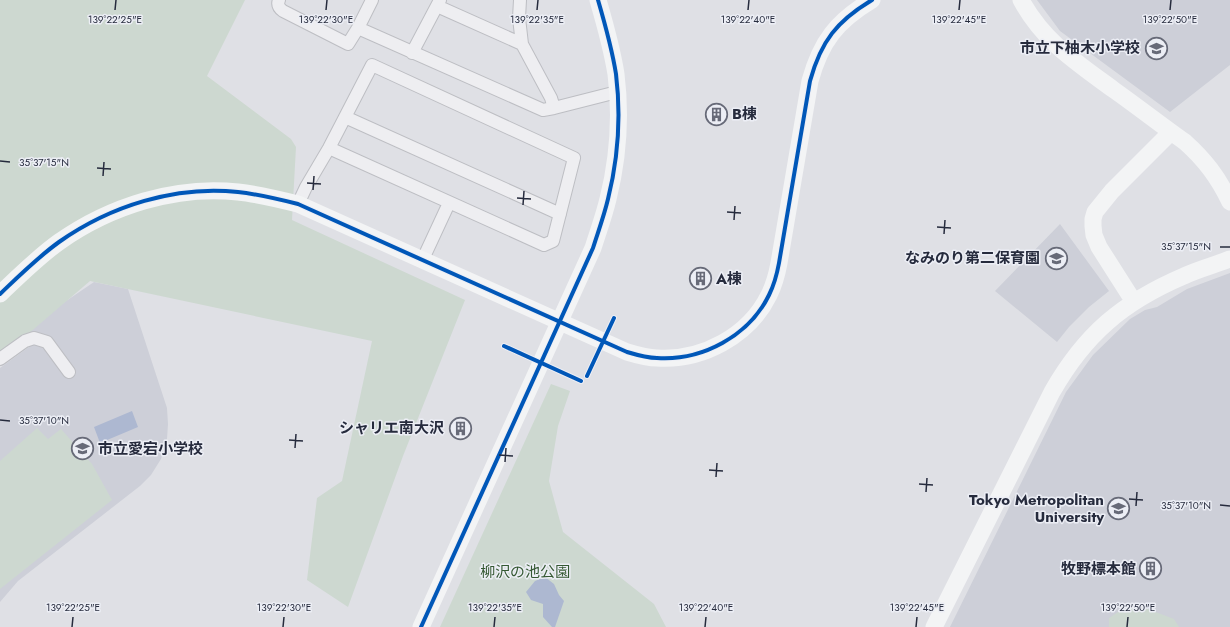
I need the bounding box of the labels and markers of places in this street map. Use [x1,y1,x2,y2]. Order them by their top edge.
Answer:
school or university icon: 市立下柚木小学校 [1143,35,1169,61]
place label: 市立下柚木小学校 [1020,37,1140,59]
building icon: B棟 [704,101,730,127]
place label: B棟 [732,103,757,125]
school or university icon: なみのり第二保育園 [1043,245,1069,271]
place label: なみのり第二保育園 [905,247,1040,269]
building icon: A棟 [687,266,713,292]
place label: A棟 [715,268,742,290]
building icon: シャリエ南大沢 [447,415,473,441]
place label: シャリエ南大沢 [339,417,444,439]
school or university icon: 市立愛宕小学校 [69,436,95,462]
place label: 市立愛宕小学校 [98,438,203,460]
place label: Tokyo Metropolitan University [969,489,1104,528]
school or university icon: Tokyo Metropolitan University [1106,496,1132,522]
building icon: 牧野標本館 [1138,556,1164,582]
place label: 牧野標本館 [1061,558,1136,580]

